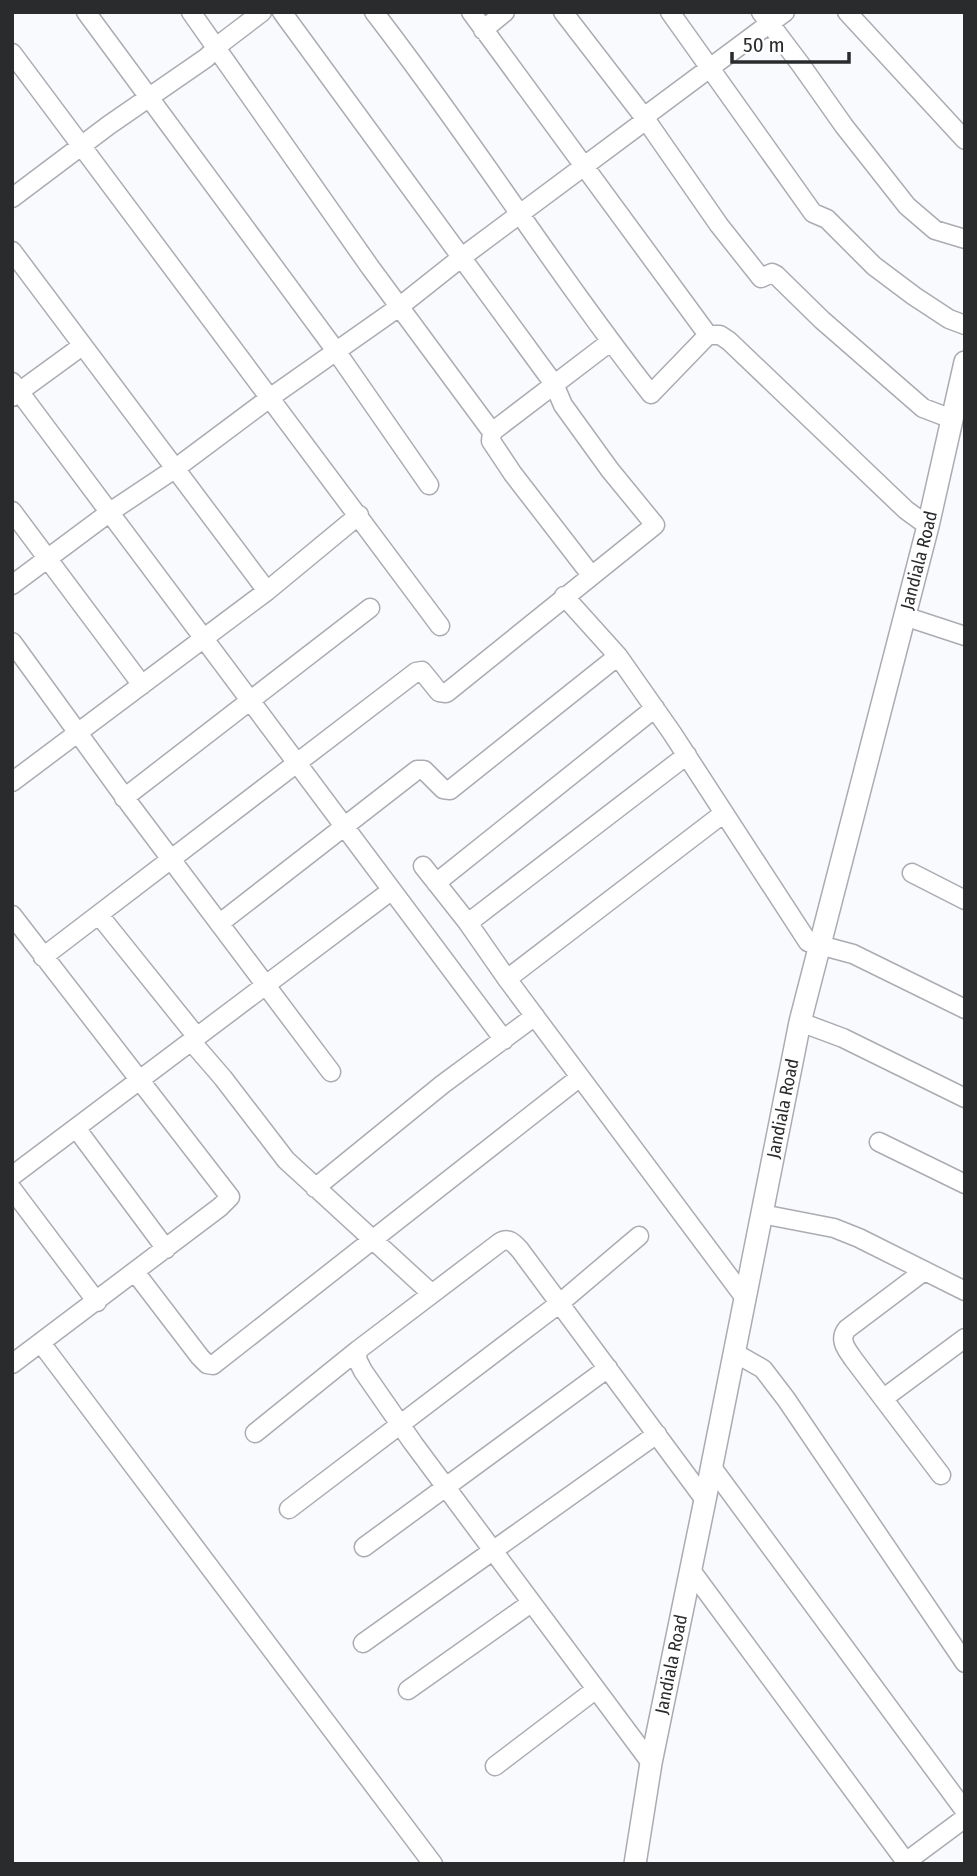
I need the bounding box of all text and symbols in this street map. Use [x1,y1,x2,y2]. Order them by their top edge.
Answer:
scale bar [732,21,849,65]
text: 50 m [743,32,785,58]
street label: Jandiala Road [896,509,942,612]
street label: Jandiala Road [762,1057,803,1160]
street label: Jandiala Road [650,1613,692,1716]

